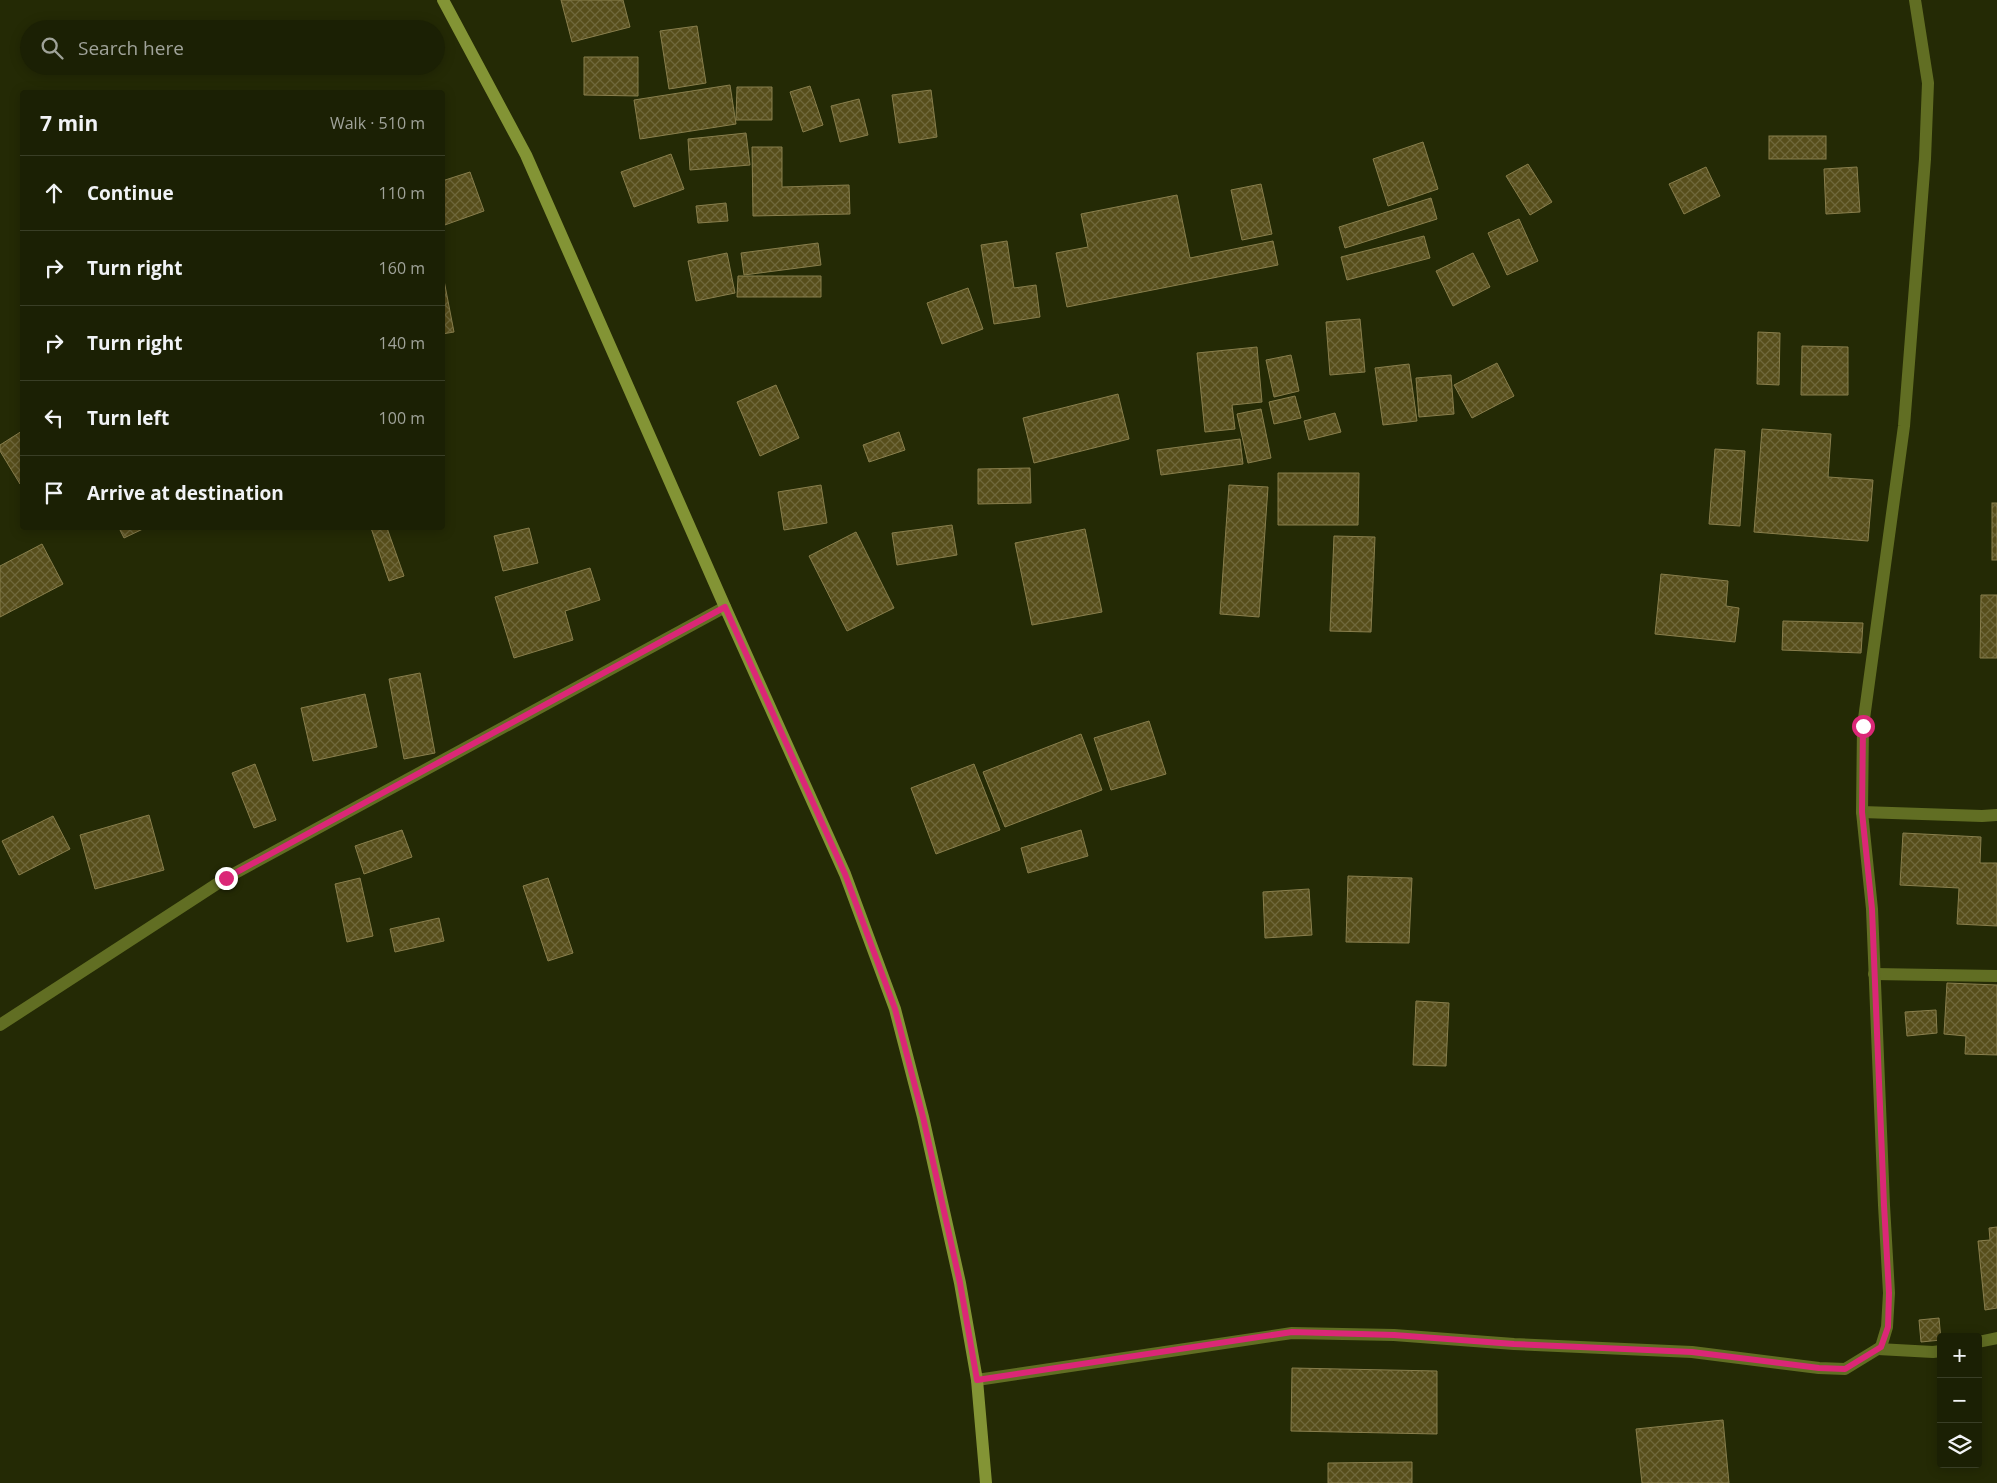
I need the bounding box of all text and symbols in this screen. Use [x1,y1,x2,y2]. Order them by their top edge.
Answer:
search box [20,20,445,75]
icon: search [38,34,66,62]
text: Search here [78,35,184,61]
text: 7 min [40,109,98,137]
text: Walk · 510 m [330,112,425,134]
icon: ahead [40,179,68,207]
text: Continue [87,180,174,206]
text: 110 m [379,182,425,204]
icon: right [40,254,68,282]
text: Turn right [87,255,182,281]
text: 160 m [379,257,425,279]
icon: right [40,329,68,357]
text: Turn right [87,330,182,356]
text: 140 m [379,332,425,354]
icon: left [40,404,68,432]
text: Turn left [87,405,169,431]
text: 100 m [379,407,425,429]
icon: arrive [40,479,68,507]
text: Arrive at destination [87,480,284,506]
route start [1852,715,1875,738]
route end [215,867,238,890]
map controls [1937,1333,1982,1468]
button: + [1937,1333,1982,1378]
button: − [1937,1378,1982,1423]
button: layers [1937,1423,1982,1468]

